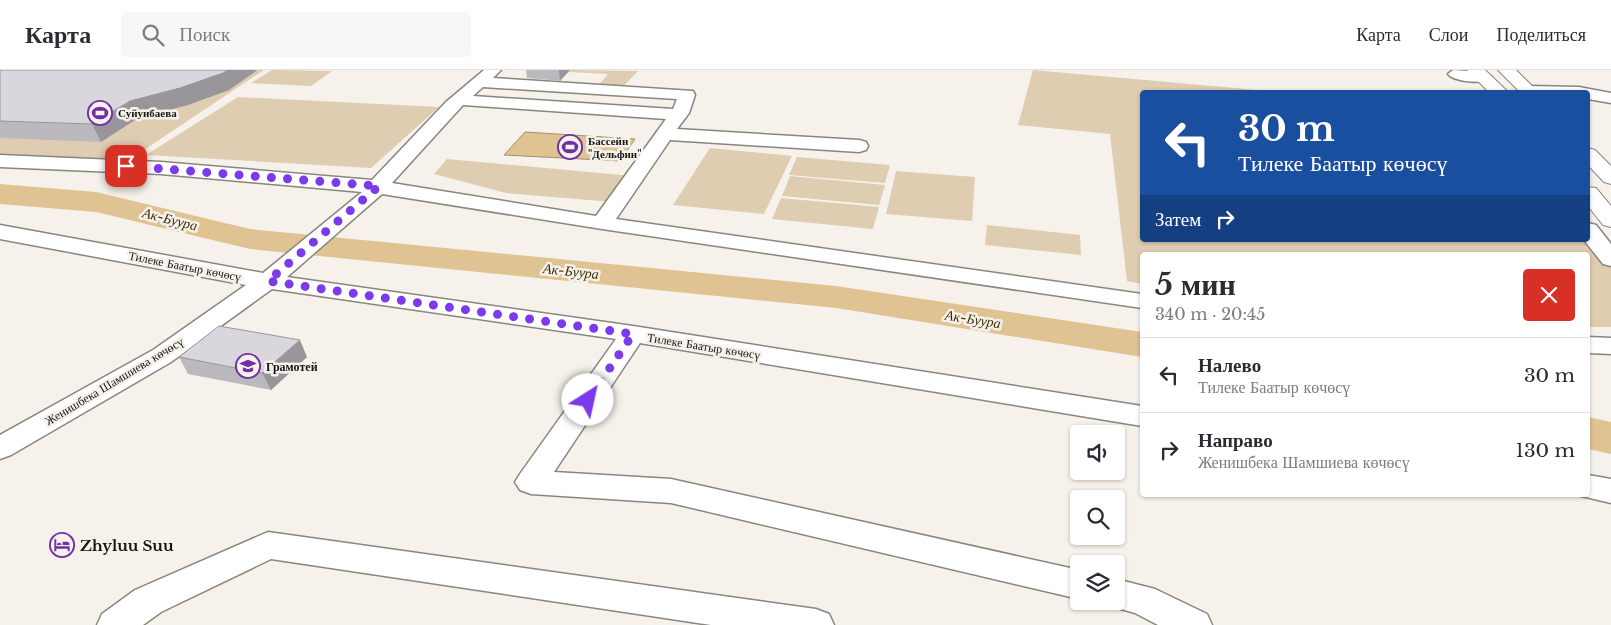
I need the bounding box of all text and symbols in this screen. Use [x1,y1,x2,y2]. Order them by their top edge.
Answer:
search box [121,12,471,57]
text: Карта [25,20,91,49]
icon: search [139,21,167,49]
text: Поиск [179,23,230,46]
text: Карта [1356,24,1401,46]
text: Слои [1429,24,1468,46]
text: Поделиться [1496,24,1586,46]
sports icon: Суйунбаева [87,100,113,126]
place label: Суйунбаева [118,106,177,120]
text: 30 m [1238,107,1335,150]
icon: left [1155,110,1220,175]
sports icon: Бассейн "Дельфин" [557,134,583,160]
place label: Бассейн "Дельфин" [588,134,641,161]
pin [105,145,147,187]
text: Тилеке Баатыр көчөсү [1238,150,1447,177]
icon: arrive [112,152,140,180]
water label: Ак-Буура [140,203,199,235]
icon: right [1211,205,1239,233]
text: Затем [1155,208,1201,231]
street label: Тилеке Баатыр көчөсү [127,248,243,284]
water label: Ак-Буура [541,259,600,283]
text: 5 мин [1155,266,1236,303]
button: close [1523,269,1575,321]
text: 340 m · 20:45 [1155,304,1265,324]
water label: Ак-Буура [943,306,1002,332]
street label: Тилеке Баатыр көчөсү [646,330,762,362]
street label: Женишбека Шамшиева көчөсү [42,334,186,428]
school or university icon: Грамотей [235,353,261,379]
text: Налево [1198,354,1261,377]
place label: Грамотей [266,359,318,374]
icon: left [1155,361,1183,389]
text: 30 m [1524,364,1575,387]
position arrow [561,373,613,425]
text: Тилеке Баатыр көчөсү [1198,377,1350,397]
map controls [1070,425,1125,610]
button: sound [1070,425,1125,480]
text: Направо [1198,429,1273,452]
icon: right [1155,436,1183,464]
text: 130 m [1515,439,1575,462]
text: Женишбека Шамшиева көчөсү [1198,452,1410,472]
button: search [1070,490,1125,545]
hotel icon: Zhyluu Suu [49,532,75,558]
place label: Zhyluu Suu [80,536,174,555]
button: layers [1070,555,1125,610]

